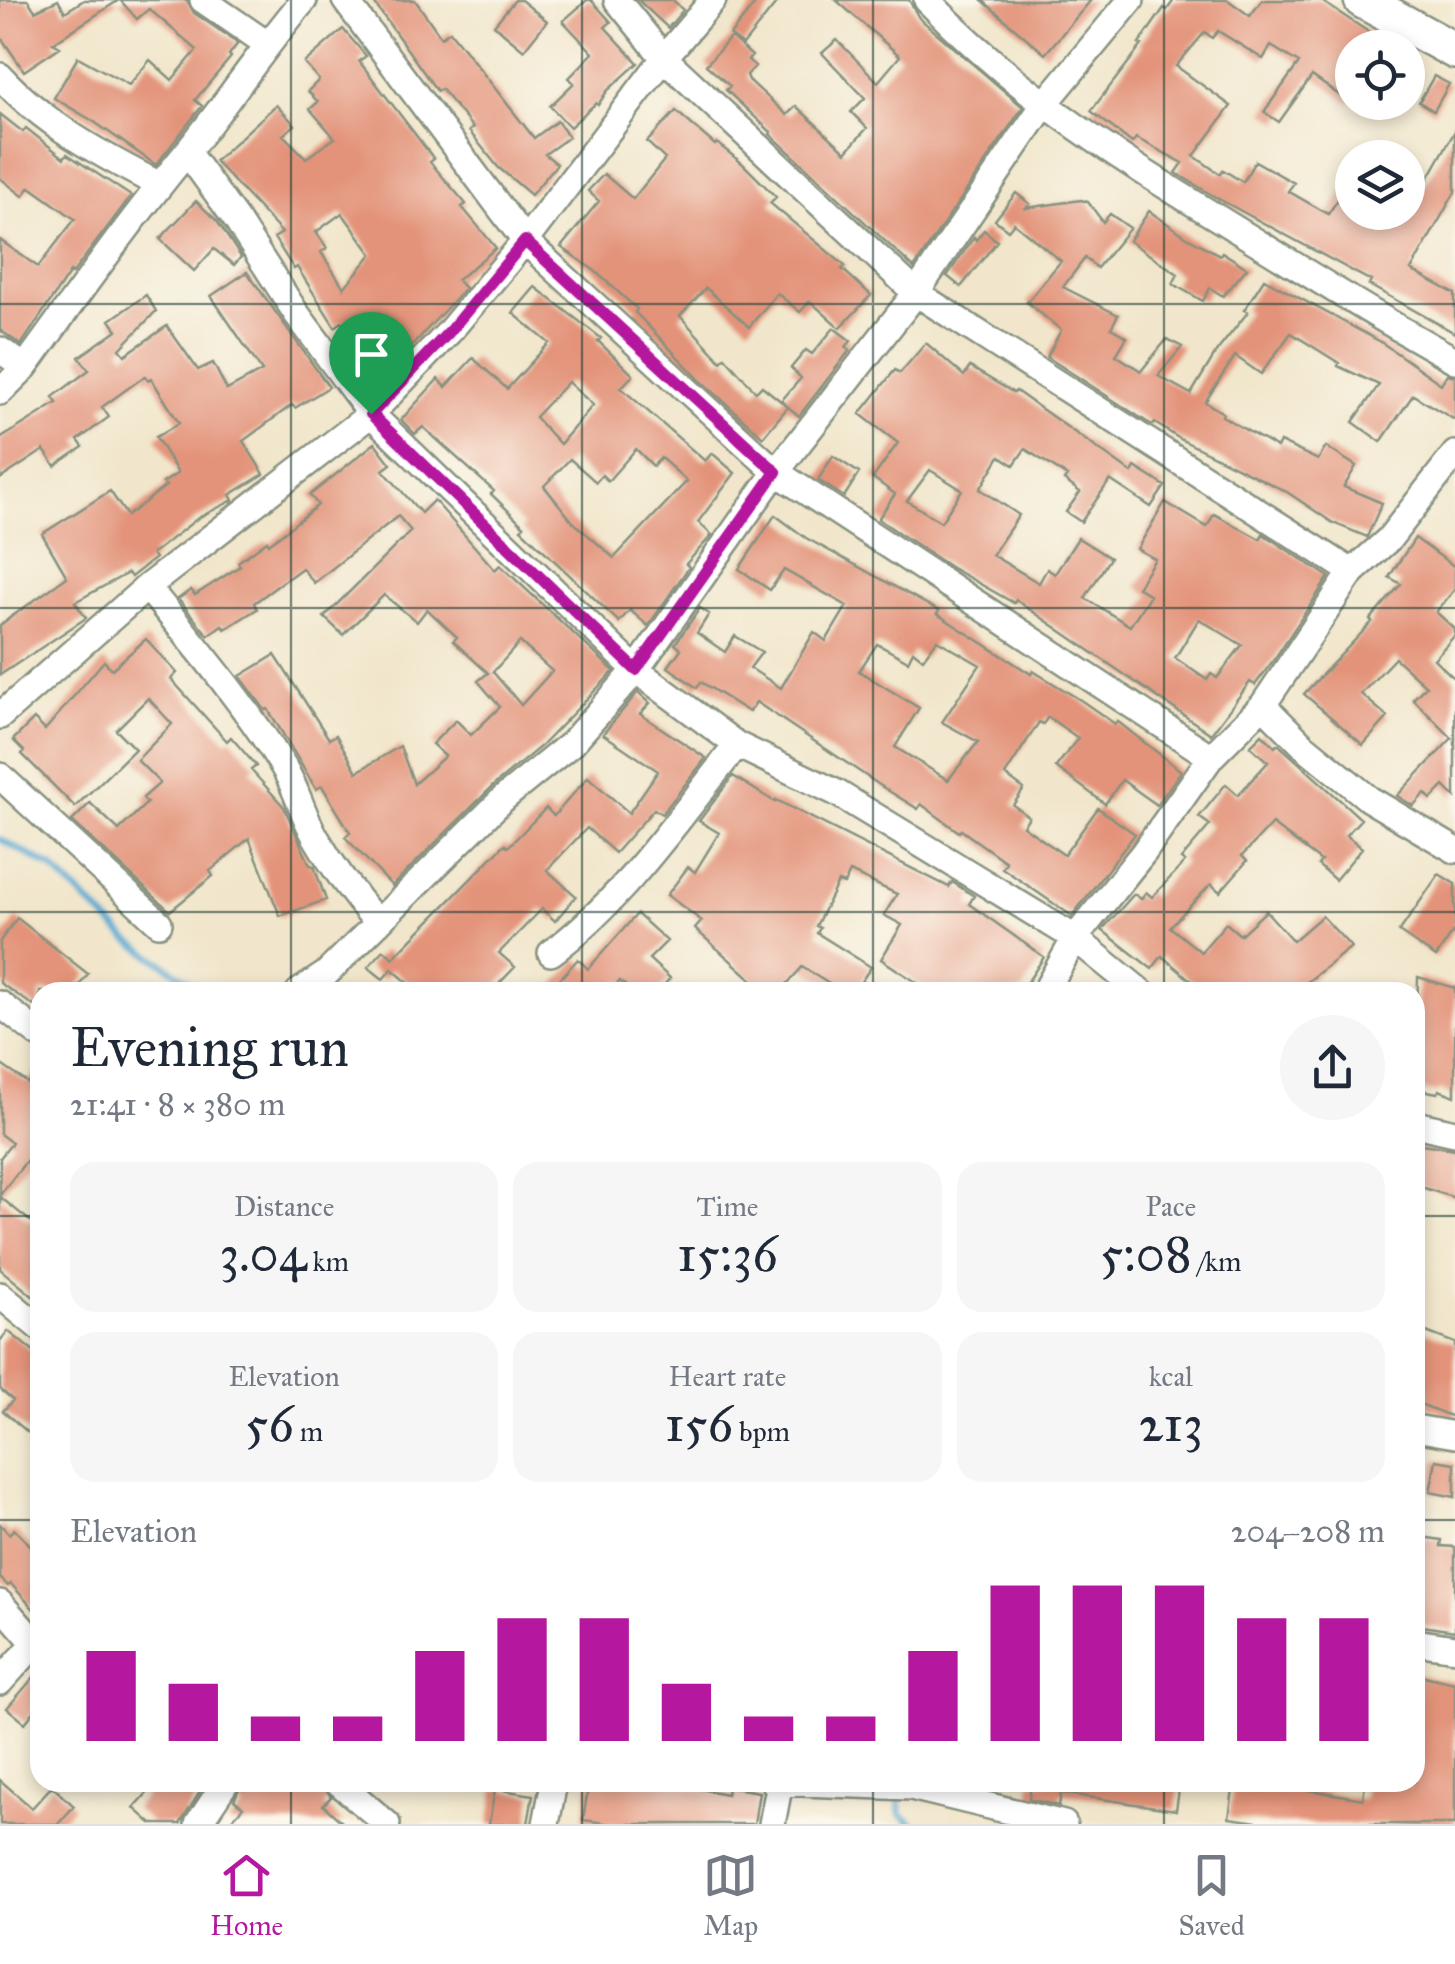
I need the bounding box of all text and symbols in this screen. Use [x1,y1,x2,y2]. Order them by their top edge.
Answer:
map controls [1335,30,1425,230]
button: locate [1335,30,1425,120]
button: layers [1335,140,1425,230]
pin [329,312,414,415]
icon: arrive [344,327,399,382]
text: Evening run [70,1014,349,1081]
button: share [1280,1015,1385,1120]
text: 21:41 · 8 × 380 m [70,1085,285,1124]
text: Distance [234,1189,334,1224]
text: Time [696,1189,758,1224]
text: Pace [1145,1189,1196,1224]
text: 3.04 [219,1224,307,1285]
text: 15:36 [677,1224,778,1285]
text: 5:08 [1100,1224,1192,1285]
text: km [307,1244,349,1279]
text: /km [1192,1244,1242,1279]
text: Elevation [229,1359,340,1394]
text: Heart rate [669,1359,786,1394]
text: kcal [1149,1359,1193,1394]
text: 56 [245,1394,294,1455]
text: 156 [665,1394,733,1455]
text: 213 [1139,1394,1203,1455]
text: m [294,1414,323,1449]
text: bpm [733,1414,790,1449]
text: Elevation [70,1512,197,1551]
text: 204–208 m [1231,1512,1385,1551]
tab: Home [210,1848,283,1943]
tab: Map [703,1848,758,1943]
tab: Saved [1178,1848,1245,1943]

